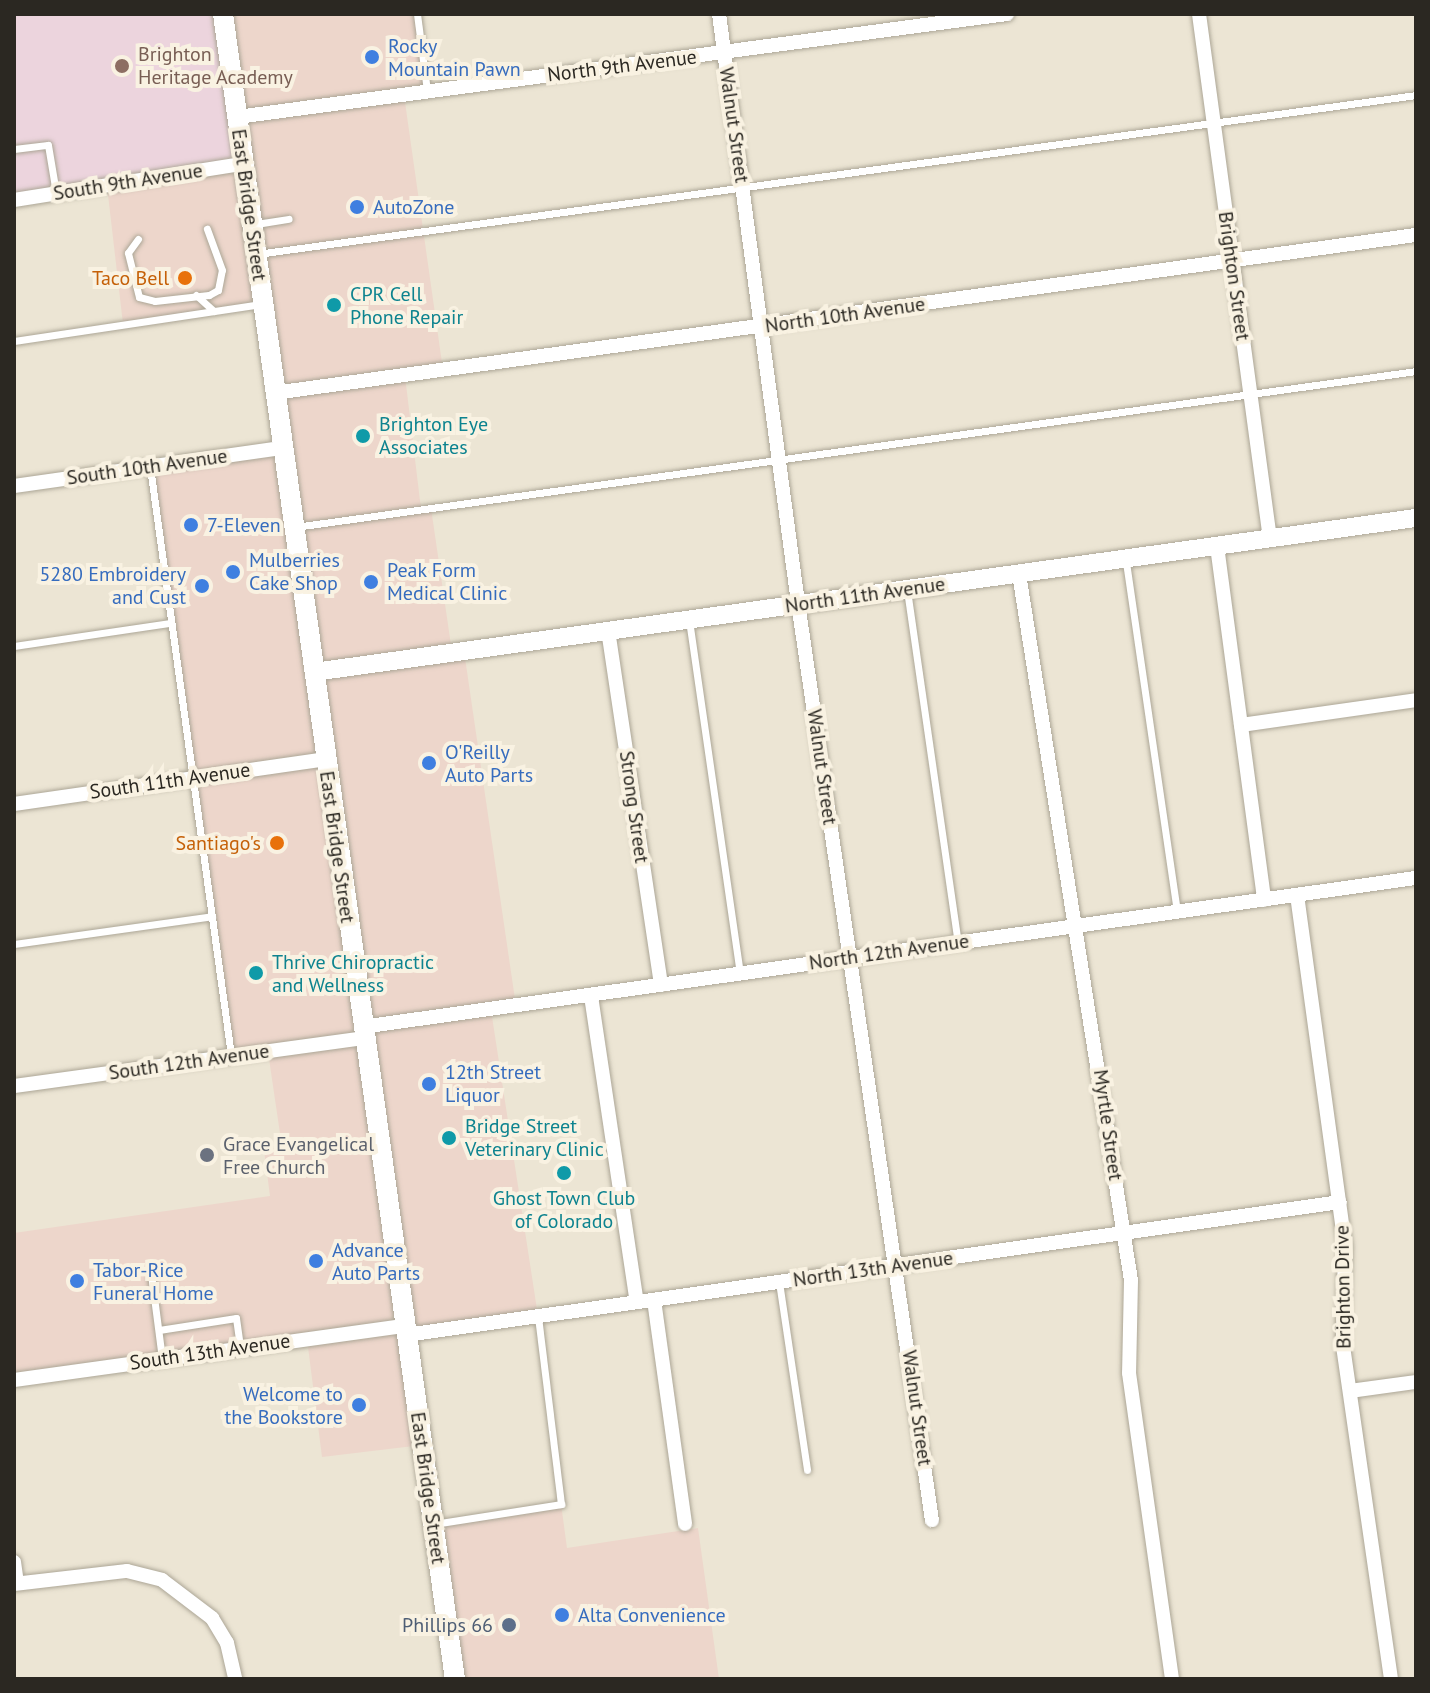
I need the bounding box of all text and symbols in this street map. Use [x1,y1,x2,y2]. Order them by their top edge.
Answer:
place label: Rocky Mountain Pawn [388,34,521,81]
place label: Brighton Heritage Academy [138,42,294,89]
street label: North 9th Avenue [546,45,698,87]
marker: Rocky Mountain Pawn [363,48,381,66]
marker: Brighton Heritage Academy [113,57,131,75]
street label: Walnut Street [714,66,754,184]
street label: East Bridge Street [226,128,272,282]
street label: South 9th Avenue [51,158,205,206]
place label: AutoZone [373,195,454,219]
marker: AutoZone [348,198,366,216]
street label: Brighton Street [1213,210,1255,342]
place label: Taco Bell [92,266,169,290]
marker: Taco Bell [176,269,194,287]
place label: CPR Cell Phone Repair [350,282,463,329]
street label: North 10th Avenue [763,292,927,338]
marker: CPR Cell Phone Repair [325,296,343,314]
place label: Brighton Eye Associates [379,412,488,459]
marker: Brighton Eye Associates [354,427,372,445]
street label: South 10th Avenue [65,444,229,490]
place label: 7-Eleven [207,513,281,537]
marker: 7-Eleven [182,516,200,534]
place label: Mulberries Cake Shop [249,548,340,595]
place label: Peak Form Medical Clinic [387,558,507,605]
place label: 5280 Embroidery and Cust [39,562,186,609]
marker: Mulberries Cake Shop [224,563,242,581]
street label: North 11th Avenue [783,572,947,618]
marker: Peak Form Medical Clinic [362,573,380,591]
marker: 5280 Embroidery and Cust [193,577,211,595]
street label: Walnut Street [802,708,842,826]
place label: O'Reilly Auto Parts [445,740,533,787]
street label: Strong Street [614,749,654,865]
marker: O'Reilly Auto Parts [420,754,438,772]
street label: South 11th Avenue [88,758,252,804]
street label: East Bridge Street [314,770,360,924]
place label: Santiago's [176,831,261,855]
marker: Santiago's [268,834,286,852]
street label: North 12th Avenue [807,929,971,975]
place label: Thrive Chiropractic and Wellness [272,950,434,997]
marker: Thrive Chiropractic and Wellness [247,964,265,982]
street label: South 12th Avenue [107,1039,271,1085]
place label: 12th Street Liquor [445,1060,541,1107]
street label: Myrtle Street [1088,1068,1128,1182]
marker: 12th Street Liquor [420,1075,438,1093]
place label: Bridge Street Veterinary Clinic [465,1114,604,1161]
marker: Bridge Street Veterinary Clinic [440,1129,458,1147]
place label: Grace Evangelical Free Church [223,1132,374,1179]
marker: Grace Evangelical Free Church [198,1146,216,1164]
marker: Ghost Town Club of Colorado [555,1164,573,1182]
place label: Ghost Town Club of Colorado [492,1186,636,1233]
street label: Brighton Drive [1330,1225,1356,1349]
place label: Advance Auto Parts [332,1238,420,1285]
street label: North 13th Avenue [791,1246,955,1292]
marker: Advance Auto Parts [307,1252,325,1270]
place label: Tabor-Rice Funeral Home [93,1258,214,1305]
marker: Tabor-Rice Funeral Home [68,1272,86,1290]
street label: South 13th Avenue [128,1329,292,1375]
street label: Walnut Street [897,1349,937,1467]
place label: Welcome to the Bookstore [224,1382,343,1429]
marker: Welcome to the Bookstore [350,1396,368,1414]
street label: East Bridge Street [405,1411,451,1565]
place label: Alta Convenience [578,1603,726,1627]
marker: Alta Convenience [553,1606,571,1624]
place label: Phillips 66 [402,1613,493,1637]
marker: Phillips 66 [500,1616,518,1634]

